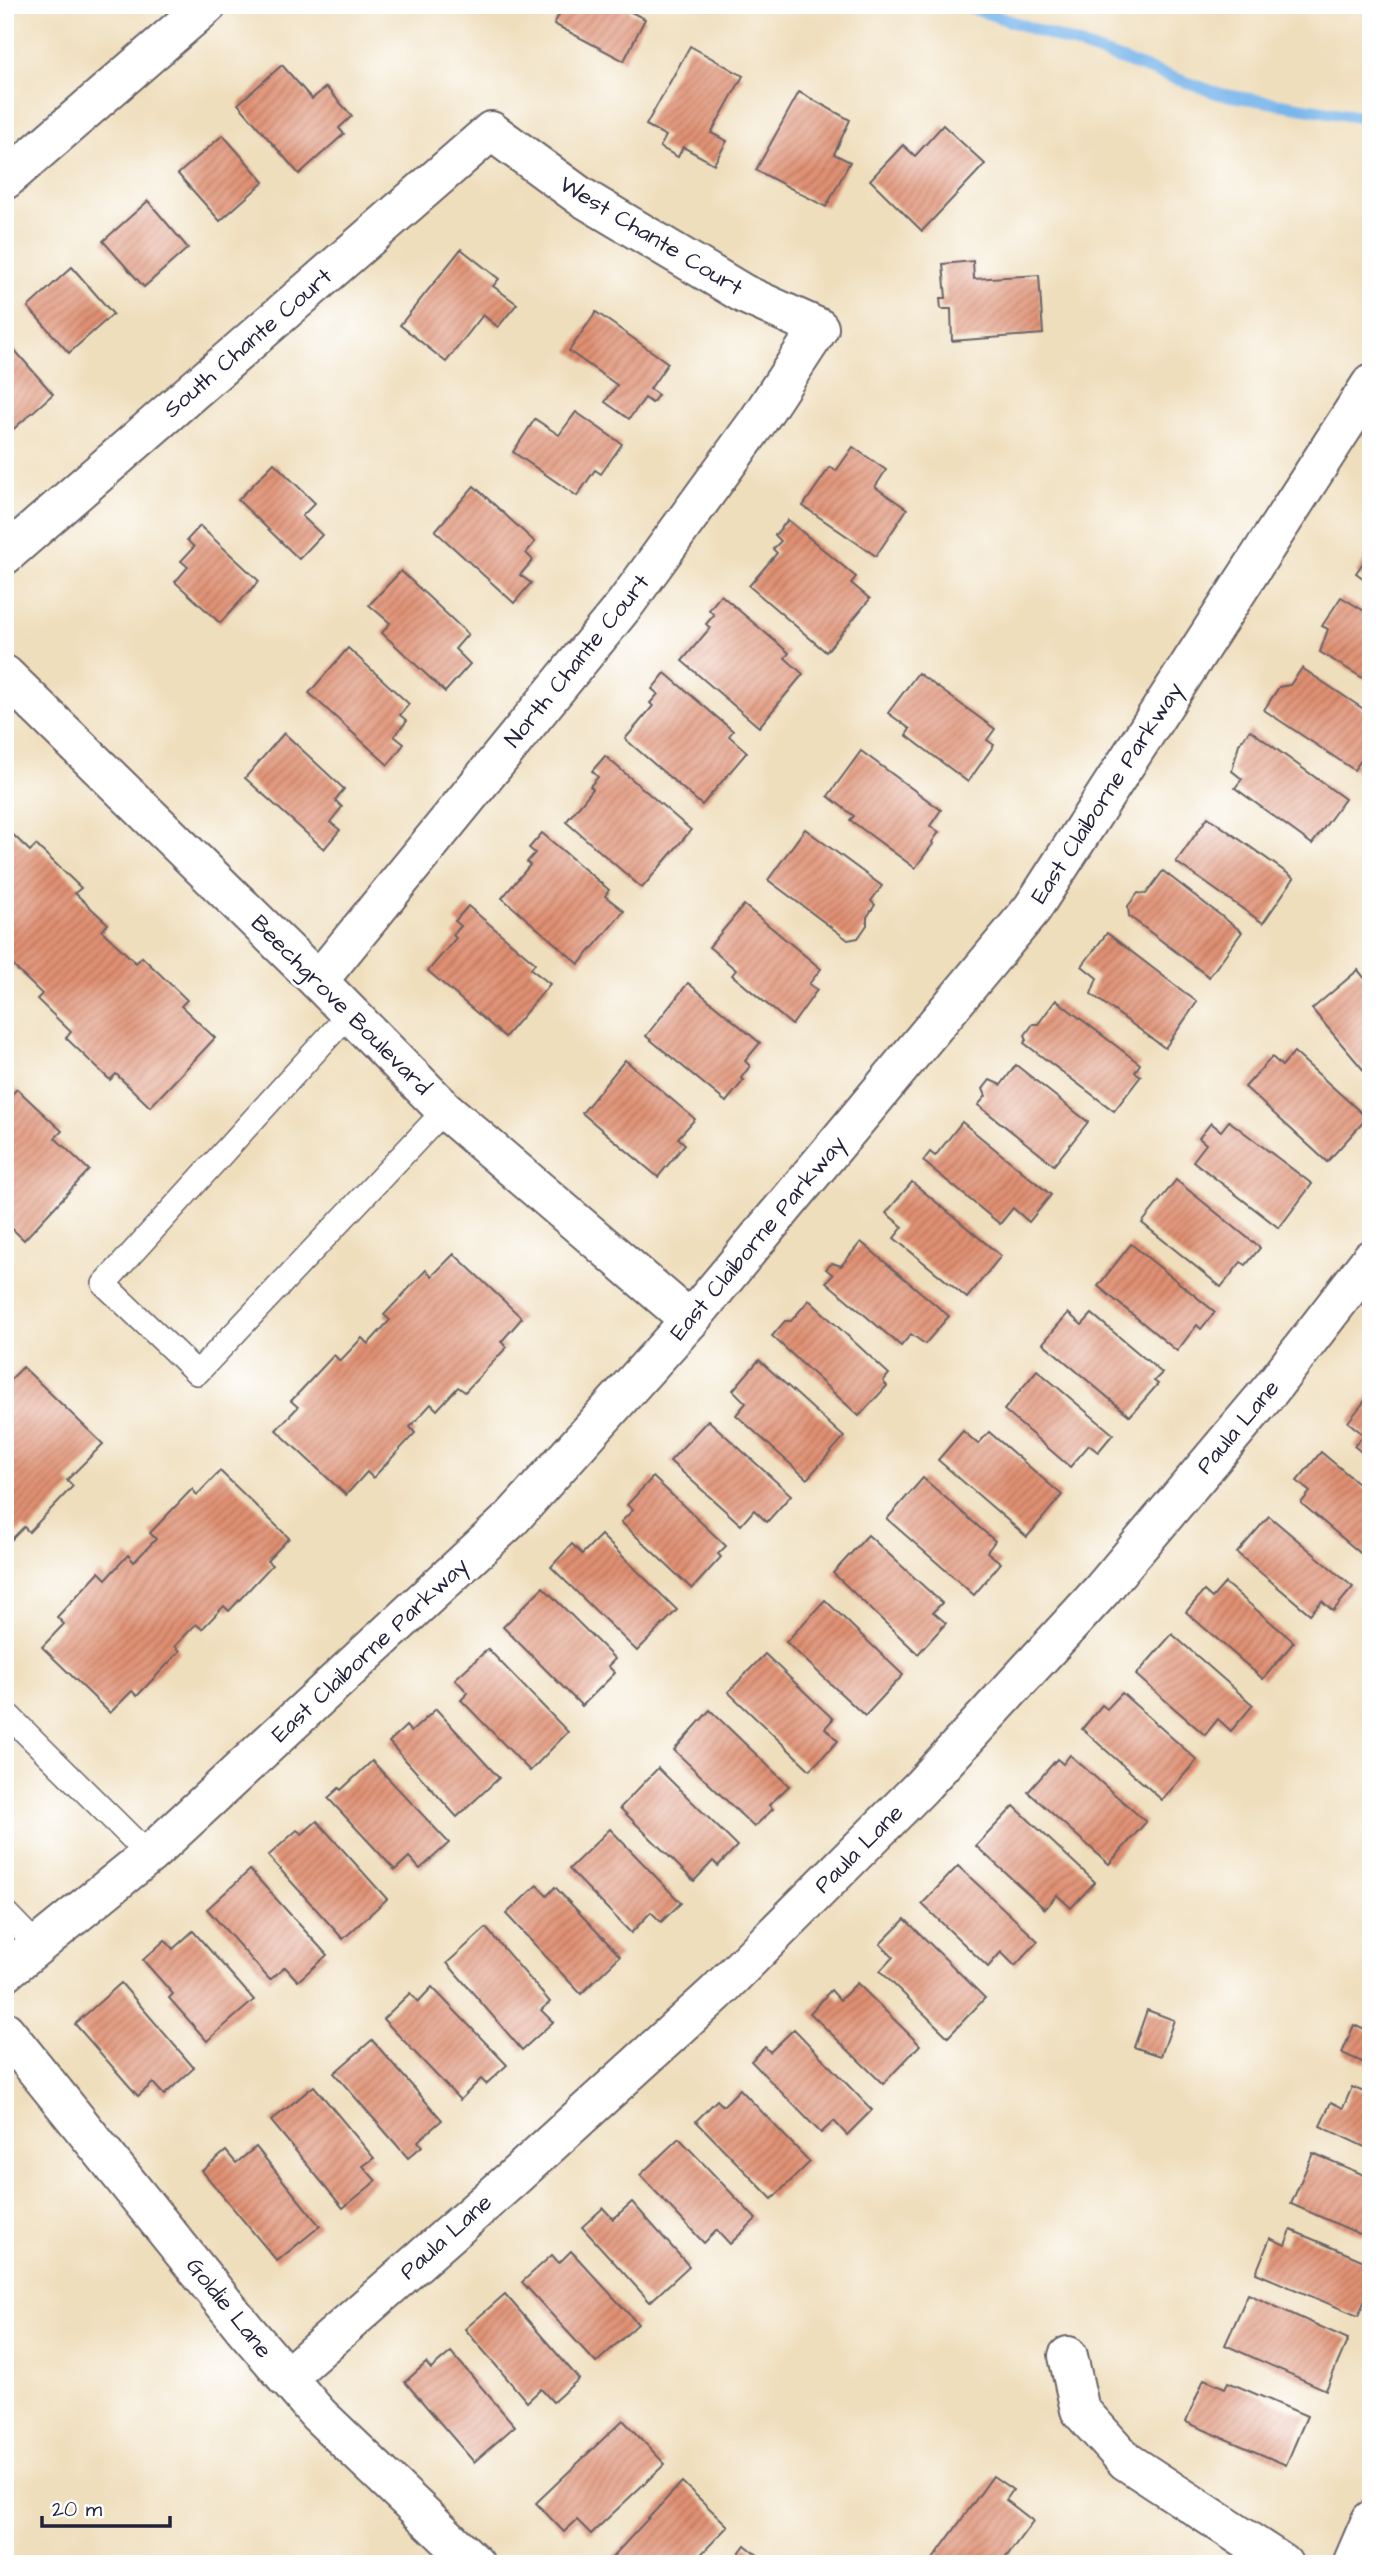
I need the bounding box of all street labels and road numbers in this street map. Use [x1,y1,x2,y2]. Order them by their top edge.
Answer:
street label: West Chante Court [553,169,749,304]
street label: South Chante Court [157,260,340,425]
street label: North Chante Court [497,567,657,754]
street label: East Claiborne Parkway [1023,676,1192,911]
street label: Beechgrove Boulevard [243,908,439,1103]
street label: East Claiborne Parkway [663,1129,854,1348]
street label: Paula Lane [1189,1373,1287,1481]
street label: East Claiborne Parkway [265,1550,476,1751]
street label: Paula Lane [807,1797,911,1901]
street label: Paula Lane [393,2187,499,2287]
street label: Goldie Lane [178,2251,280,2365]

